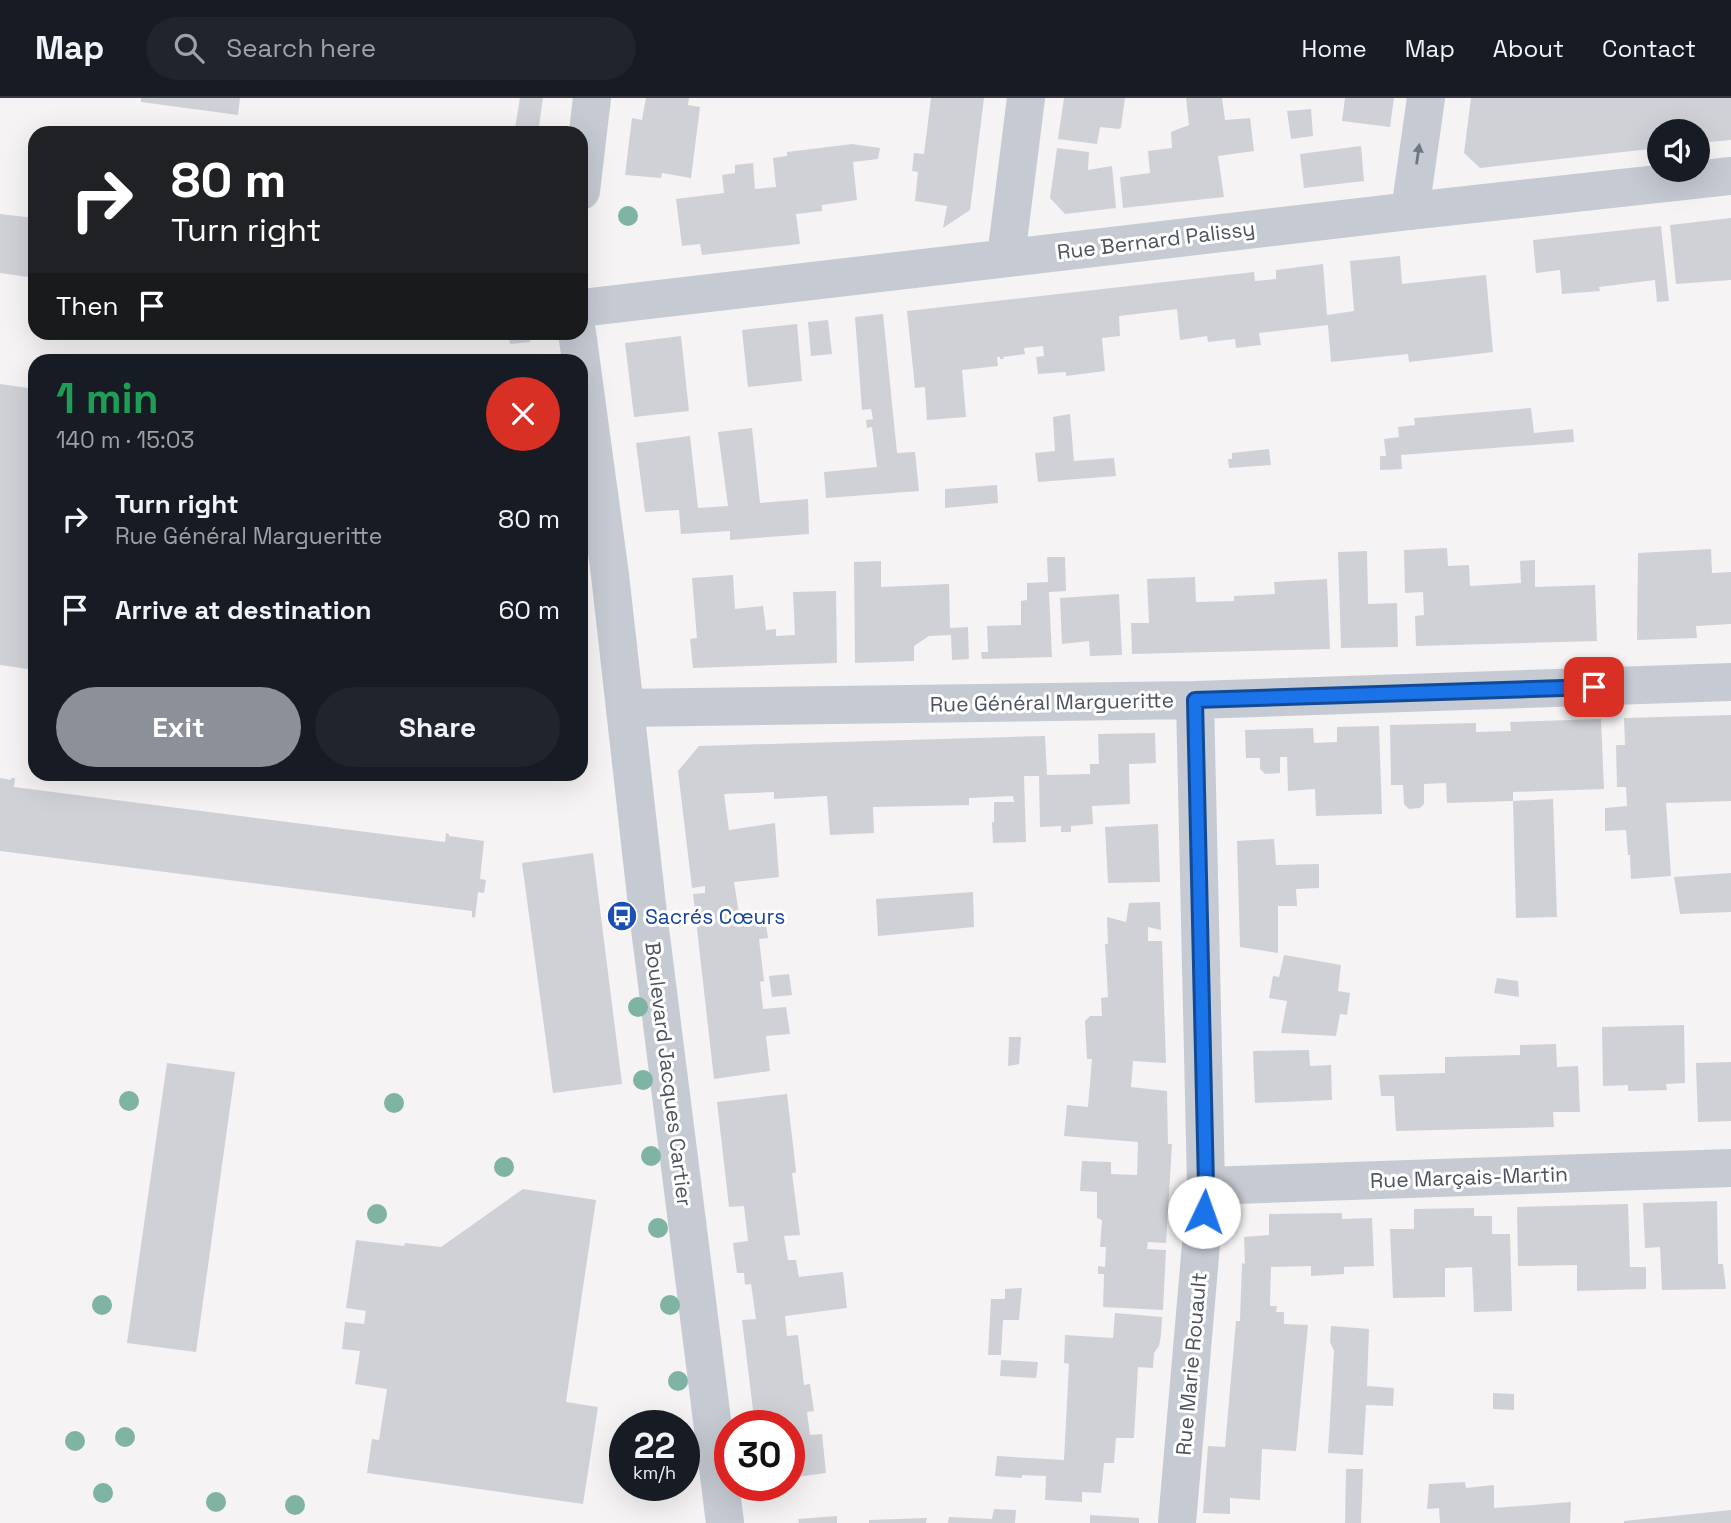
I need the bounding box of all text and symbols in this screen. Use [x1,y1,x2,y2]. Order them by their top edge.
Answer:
search box [146,17,636,80]
text: Map [35,27,104,69]
icon: search [170,29,208,67]
text: Search here [226,31,376,65]
text: Home [1301,33,1367,64]
text: Map [1405,33,1455,64]
text: About [1493,33,1564,64]
text: Contact [1602,33,1696,64]
map controls [1647,119,1710,182]
button: sound [1647,119,1710,182]
one-way arrow [1413,143,1424,165]
text: 80 m [171,149,286,211]
icon: right [56,154,147,245]
text: Turn right [171,210,321,250]
street label: Rue Bernard Palissy [1055,214,1257,266]
icon: arrive [133,287,171,325]
text: Then [56,289,119,323]
text: 1 min [56,372,159,425]
button: close [486,377,560,451]
text: 140 m · 15:03 [56,425,194,455]
text: Turn right [115,487,239,521]
icon: right [56,500,94,538]
text: 80 m [498,502,560,536]
text: Rue Général Margueritte [115,521,382,551]
icon: arrive [56,591,94,629]
text: Arrive at destination [115,593,372,627]
text: 60 m [498,593,560,627]
pin [1564,657,1624,717]
icon: arrive [1575,668,1613,706]
street label: Rue Général Margueritte [930,686,1174,718]
button: Exit [56,687,301,767]
button: Share [315,687,560,767]
bus stop icon: Sacrés Cœurs [605,899,639,933]
place label: Sacrés Cœurs [645,903,785,930]
street label: Boulevard Jacques Cartier [639,940,699,1208]
street label: Rue Marçais-Martin [1370,1160,1568,1194]
position arrow [1167,1175,1241,1249]
street label: Rue Marie Rouault [1170,1271,1212,1457]
speed limit sign: 30 [714,1410,805,1501]
text: 22 [634,1424,675,1468]
text: km/h [633,1461,676,1484]

